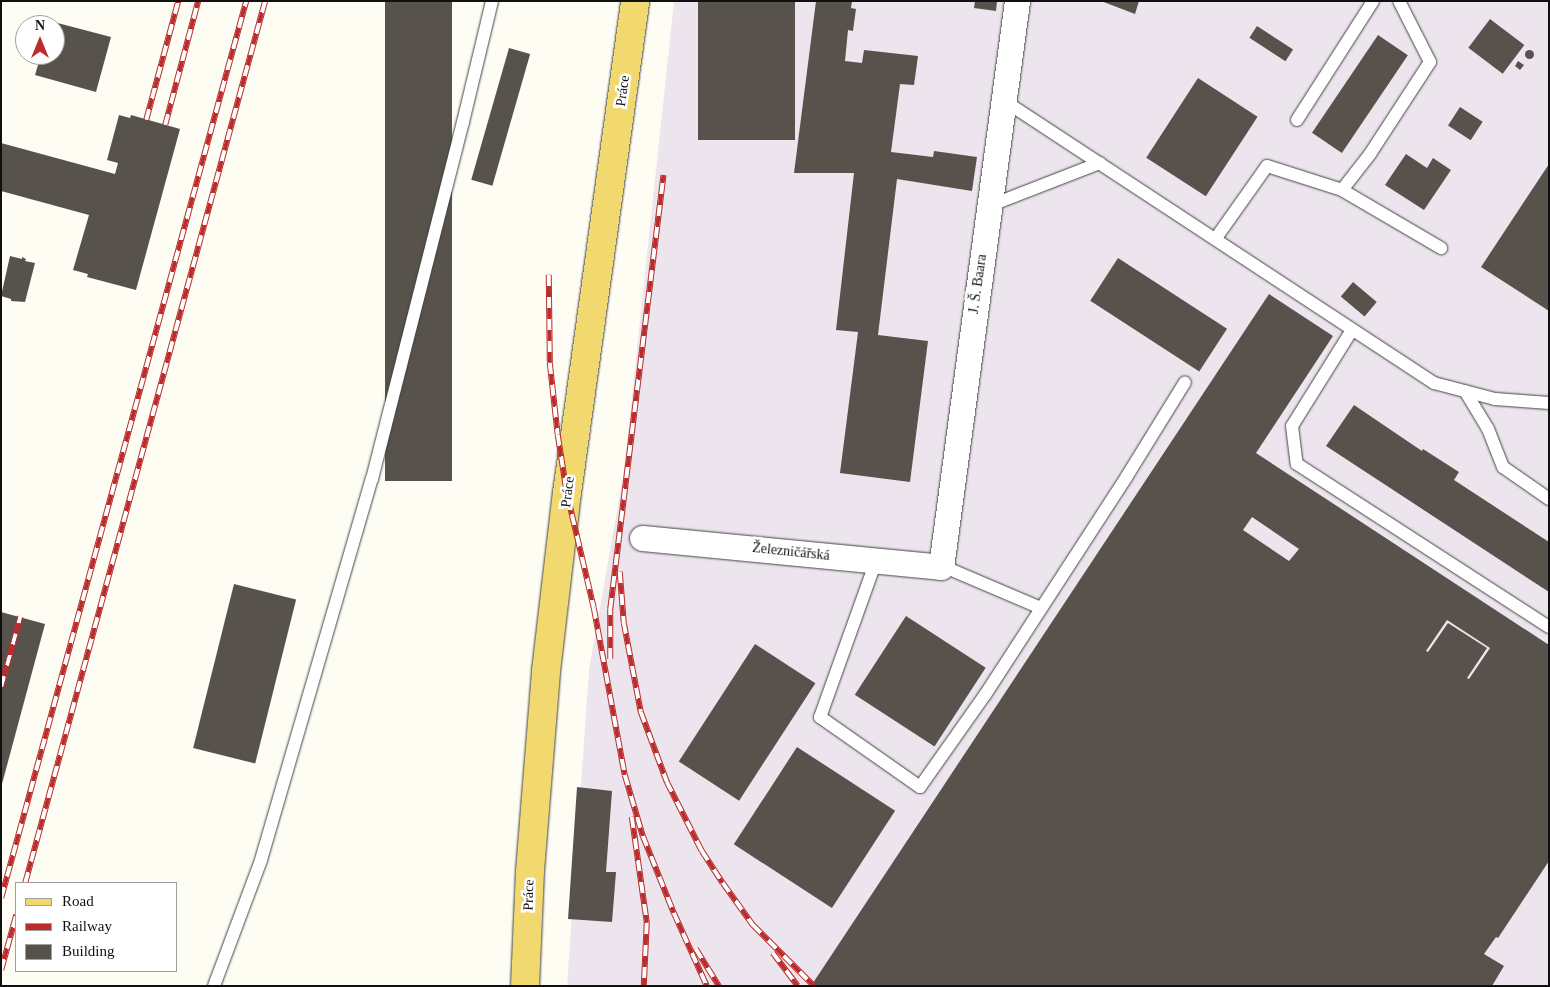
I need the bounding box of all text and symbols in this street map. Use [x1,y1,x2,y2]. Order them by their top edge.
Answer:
north arrow [15,15,65,65]
text: N [35,18,45,33]
street label: Práce [613,74,633,108]
street label: J. Š. Baara [966,253,990,315]
street label: Práce [558,476,578,508]
street label: Železničářská [751,540,831,564]
street label: Práce [520,879,538,911]
legend [15,882,178,972]
text: Road [62,893,94,909]
text: Railway [62,918,112,934]
text: Building [62,943,115,959]

